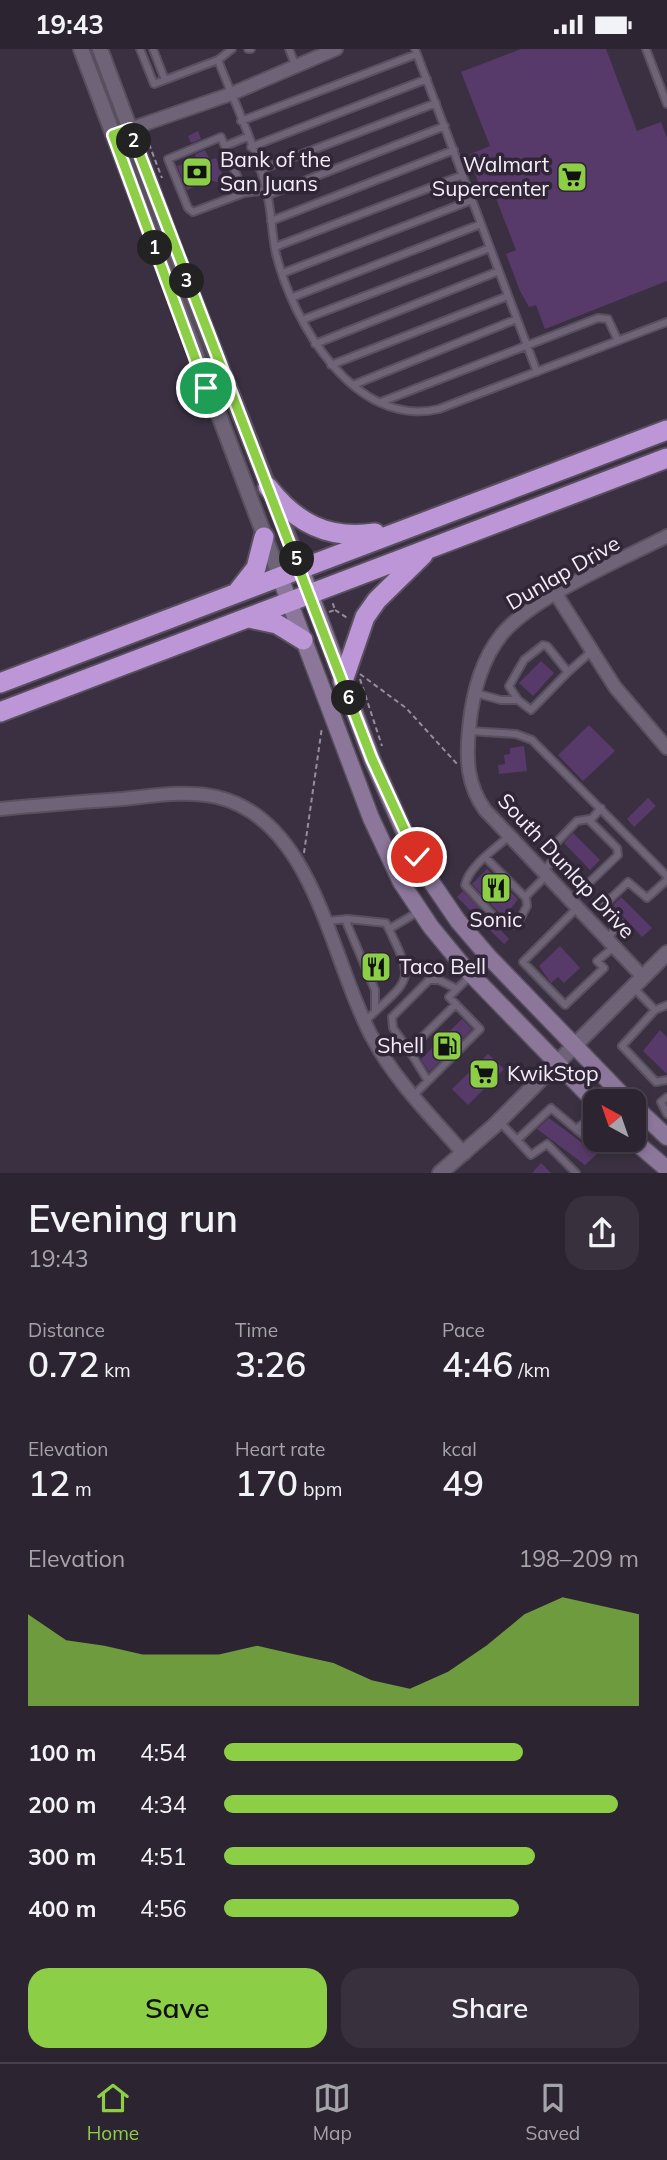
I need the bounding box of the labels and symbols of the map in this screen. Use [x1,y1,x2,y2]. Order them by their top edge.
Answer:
pin: 2 [116,123,152,159]
place label: Bank of the San Juans [220,146,331,196]
place label: Walmart Supercenter [432,151,549,201]
bank icon: Bank of the San Juans [180,155,214,189]
supermarket icon: Walmart Supercenter [555,160,589,194]
pin: 1 [138,231,172,265]
pin: 3 [170,264,204,299]
pin [176,358,236,418]
street label: Dunlap Drive [501,529,624,615]
pin: 5 [280,541,314,577]
pin: 6 [332,681,366,715]
street label: South Dunlap Drive [493,787,641,943]
pin [387,827,447,887]
restaurant icon: Sonic [479,871,513,905]
place label: Sonic [470,906,522,932]
restaurant icon: Taco Bell [359,950,393,984]
place label: Taco Bell [399,953,486,979]
fuel station icon: Shell [430,1029,464,1063]
place label: Shell [377,1032,424,1058]
supermarket icon: KwikStop [467,1057,501,1091]
place label: KwikStop [507,1060,599,1086]
north arrow [583,1089,646,1151]

